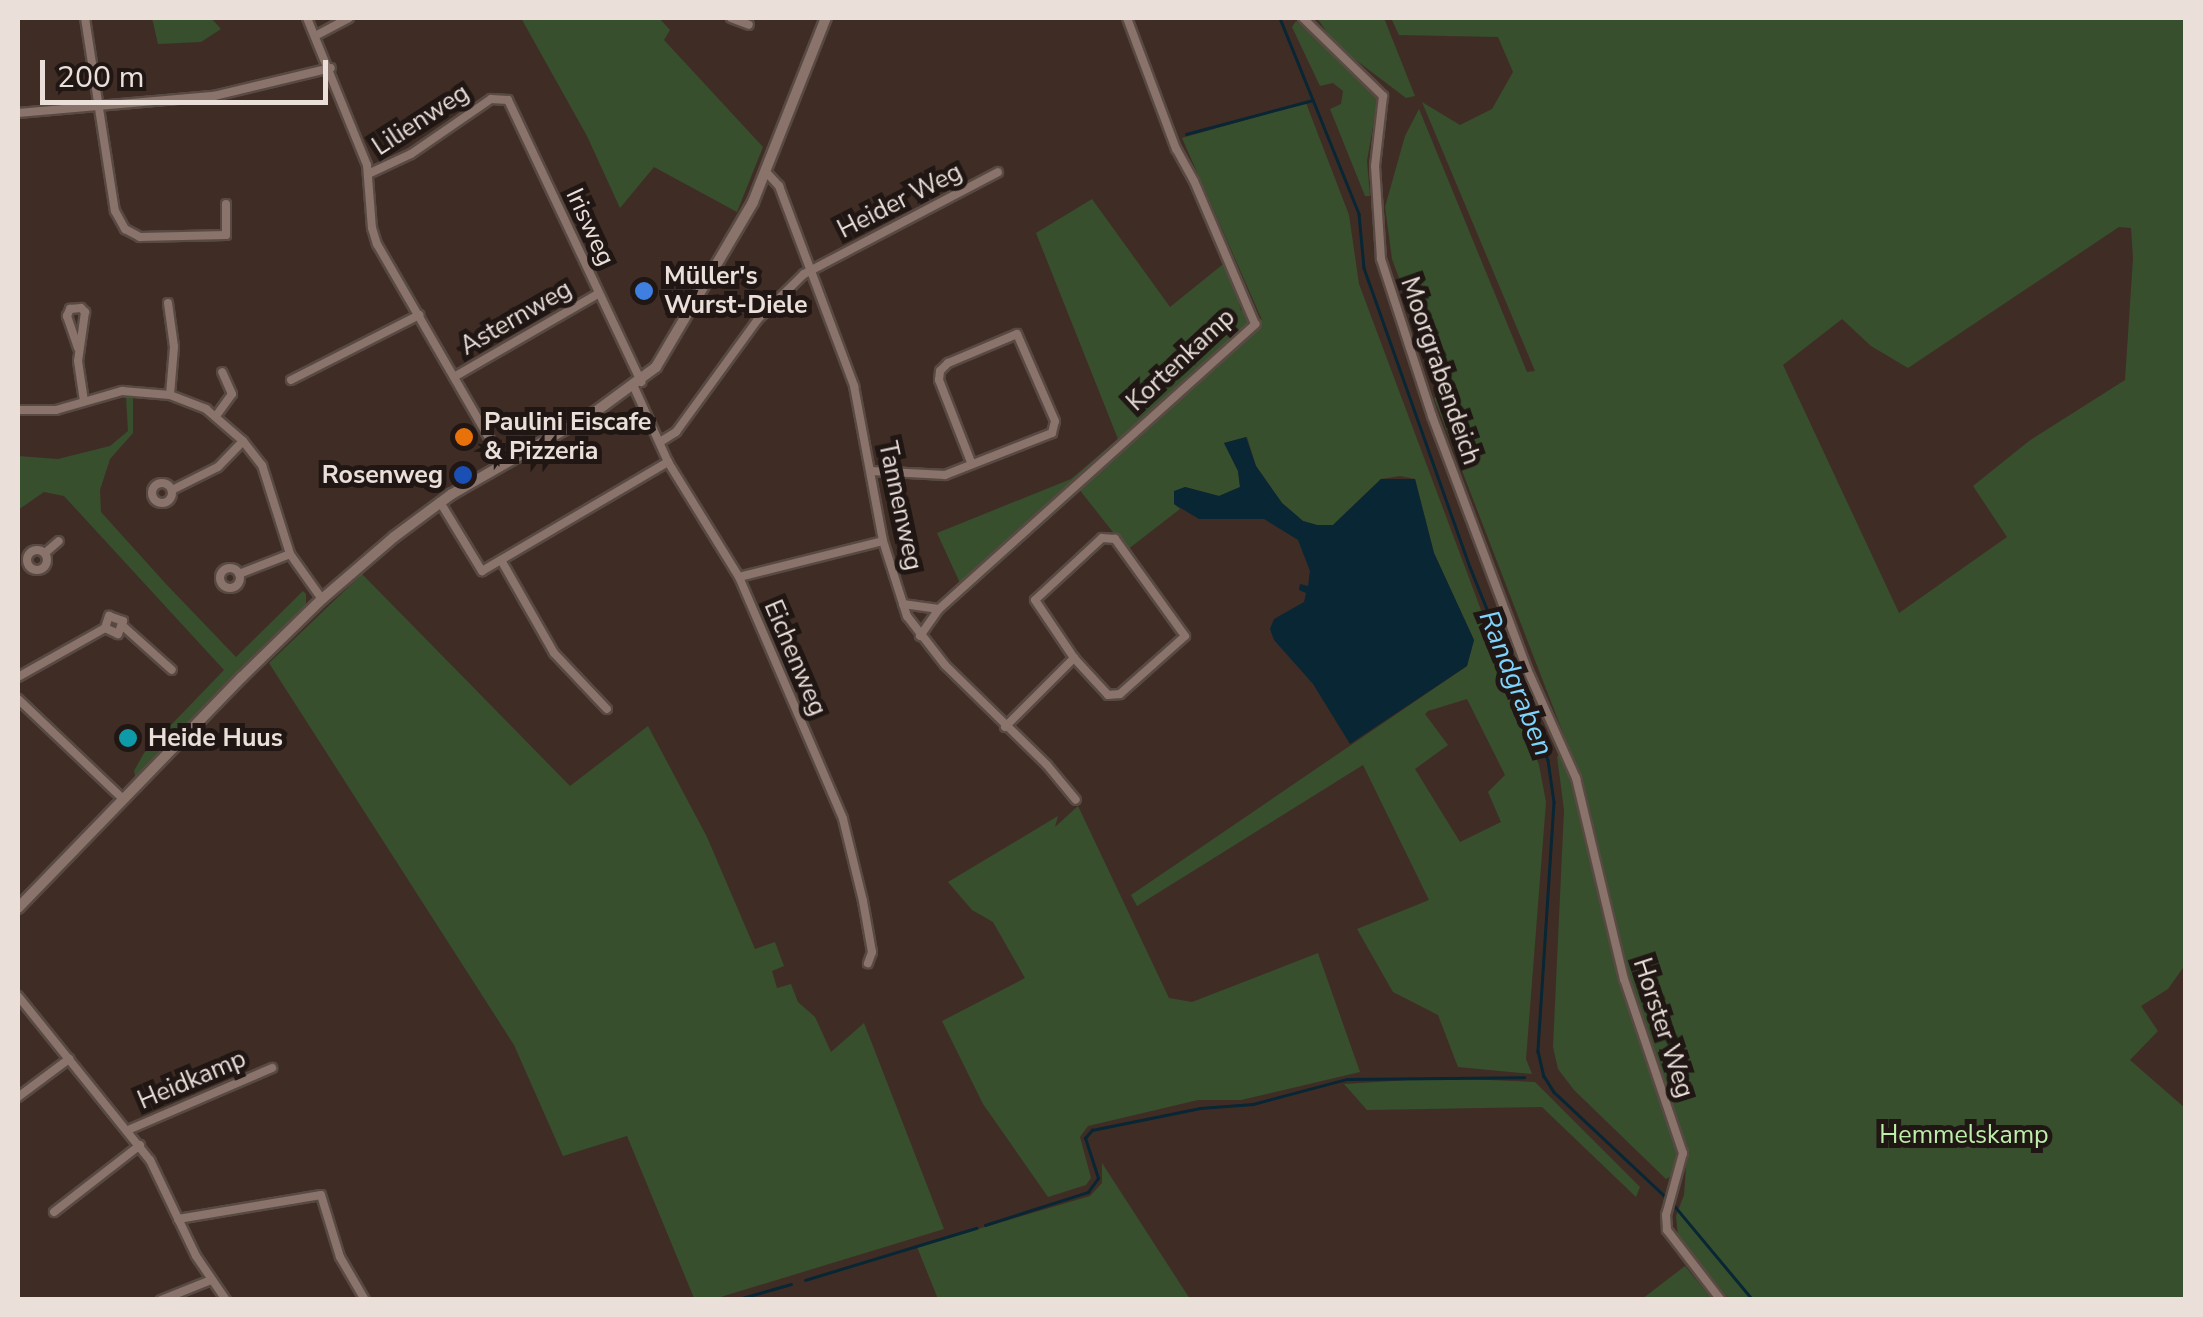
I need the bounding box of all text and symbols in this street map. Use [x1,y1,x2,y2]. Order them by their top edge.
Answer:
scale bar [45,40,332,102]
text: 200 m [57,57,144,98]
street label: Lilienweg [367,78,475,162]
street label: Heider Weg [833,157,967,245]
street label: Irisweg [559,184,621,270]
place label: Müller's Wurst-Diele [664,262,807,321]
street label: Moorgrabendeich [1394,273,1486,469]
street label: Asternweg [455,274,577,362]
marker: Müller's Wurst-Diele [633,280,655,302]
street label: Kortenkamp [1121,302,1241,418]
place label: Paulini Eiscafe & Pizzeria [484,408,651,467]
marker: Paulini Eiscafe & Pizzeria [453,426,475,448]
street label: Tannenweg [872,439,928,573]
place label: Rosenweg [322,460,443,490]
marker: Rosenweg [452,464,474,486]
street label: Eichenweg [757,596,833,720]
water label: Randgraben [1472,605,1560,761]
place label: Heide Huus [148,723,283,753]
marker: Heide Huus [117,727,139,749]
street label: Horster Weg [1626,954,1700,1102]
street label: Heidkamp [134,1044,250,1116]
park label: Hemmelskamp [1879,1120,2049,1150]

